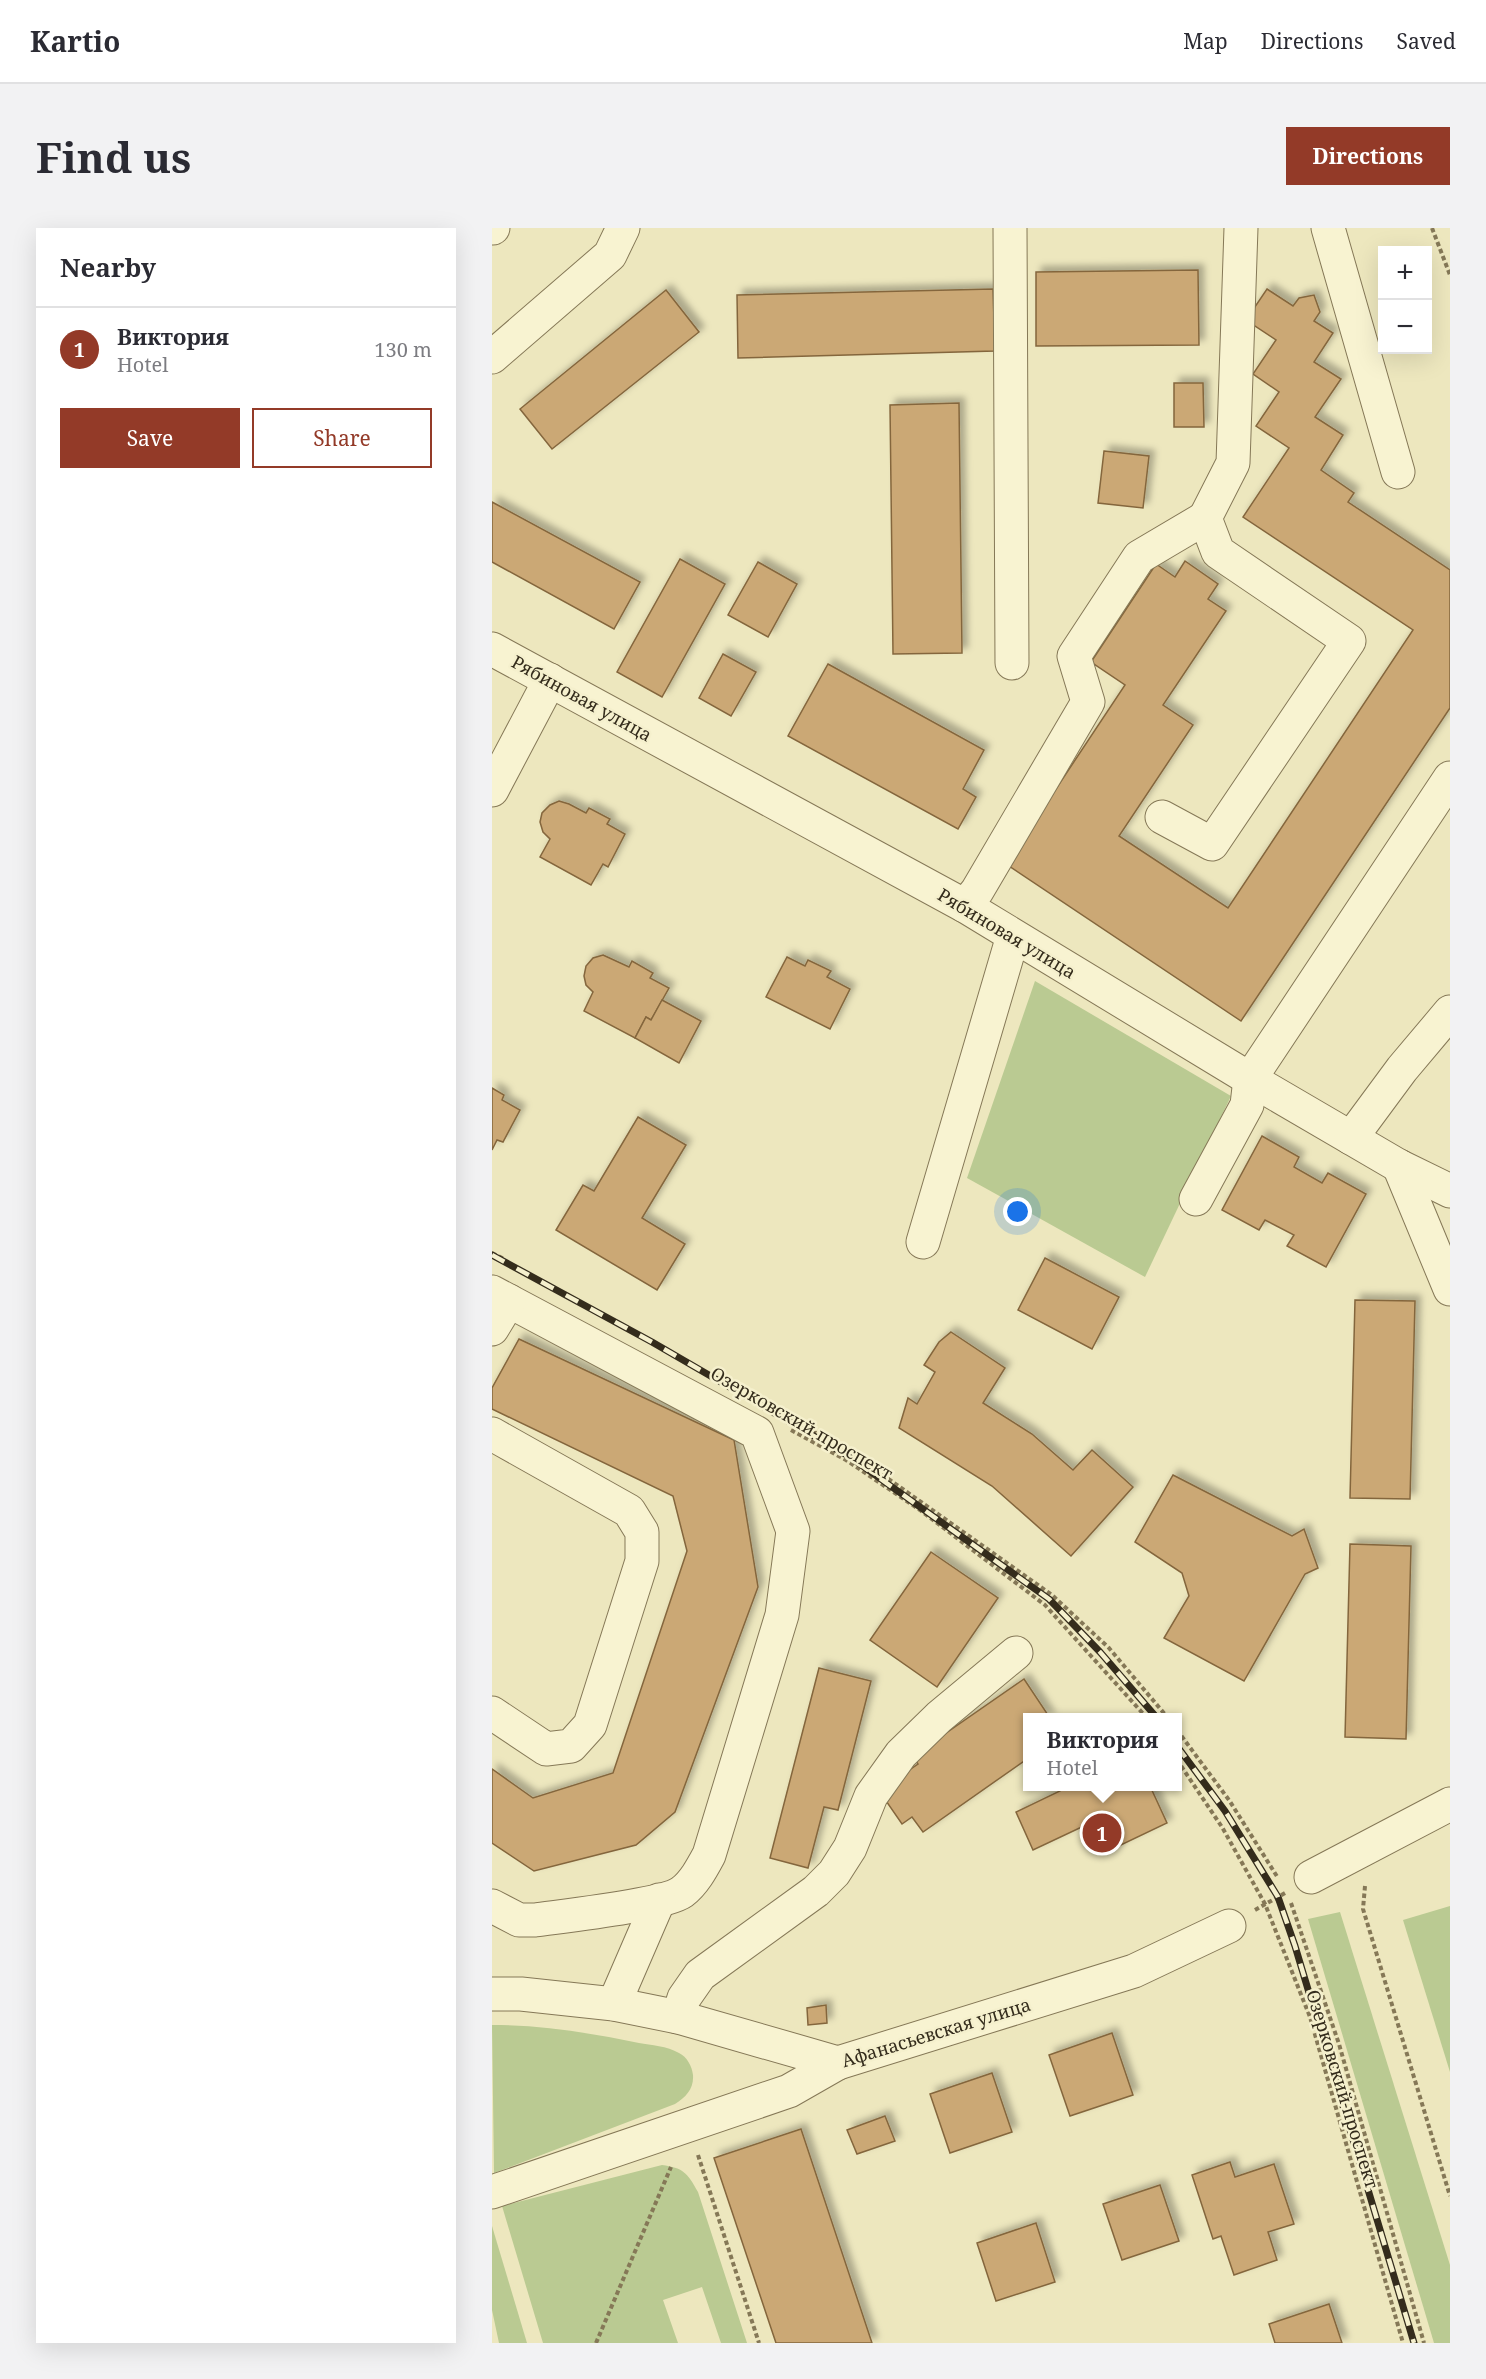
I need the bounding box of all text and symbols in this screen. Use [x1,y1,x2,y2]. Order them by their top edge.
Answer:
text: Kartio [30,22,120,60]
text: Map [1183,27,1228,55]
text: Directions [1261,27,1363,55]
text: Saved [1396,27,1456,55]
button: Directions [1286,127,1450,185]
text: Find us [36,128,191,185]
map controls [1378,246,1432,354]
button: + [1378,246,1432,300]
text: Nearby [60,249,156,285]
button: − [1378,300,1432,354]
text: Виктория [117,321,229,351]
text: 1 [74,336,85,363]
text: 130 m [374,336,432,363]
text: Hotel [117,351,168,378]
button: Save [60,408,240,468]
button: Share [252,408,432,468]
street label: Рябиновая улица [507,649,657,747]
street label: Рябиновая улица [933,882,1081,984]
your location [1003,1197,1032,1226]
street label: Озерковский проспект [706,1361,898,1485]
popup [1023,1713,1182,1791]
text: Виктория [1047,1724,1158,1754]
text: Hotel [1047,1754,1098,1781]
pin: 1 [1082,1810,1122,1856]
street label: Озерковский проспект [1301,1987,1385,2192]
street label: Афанасьевская улица [838,1992,1034,2072]

